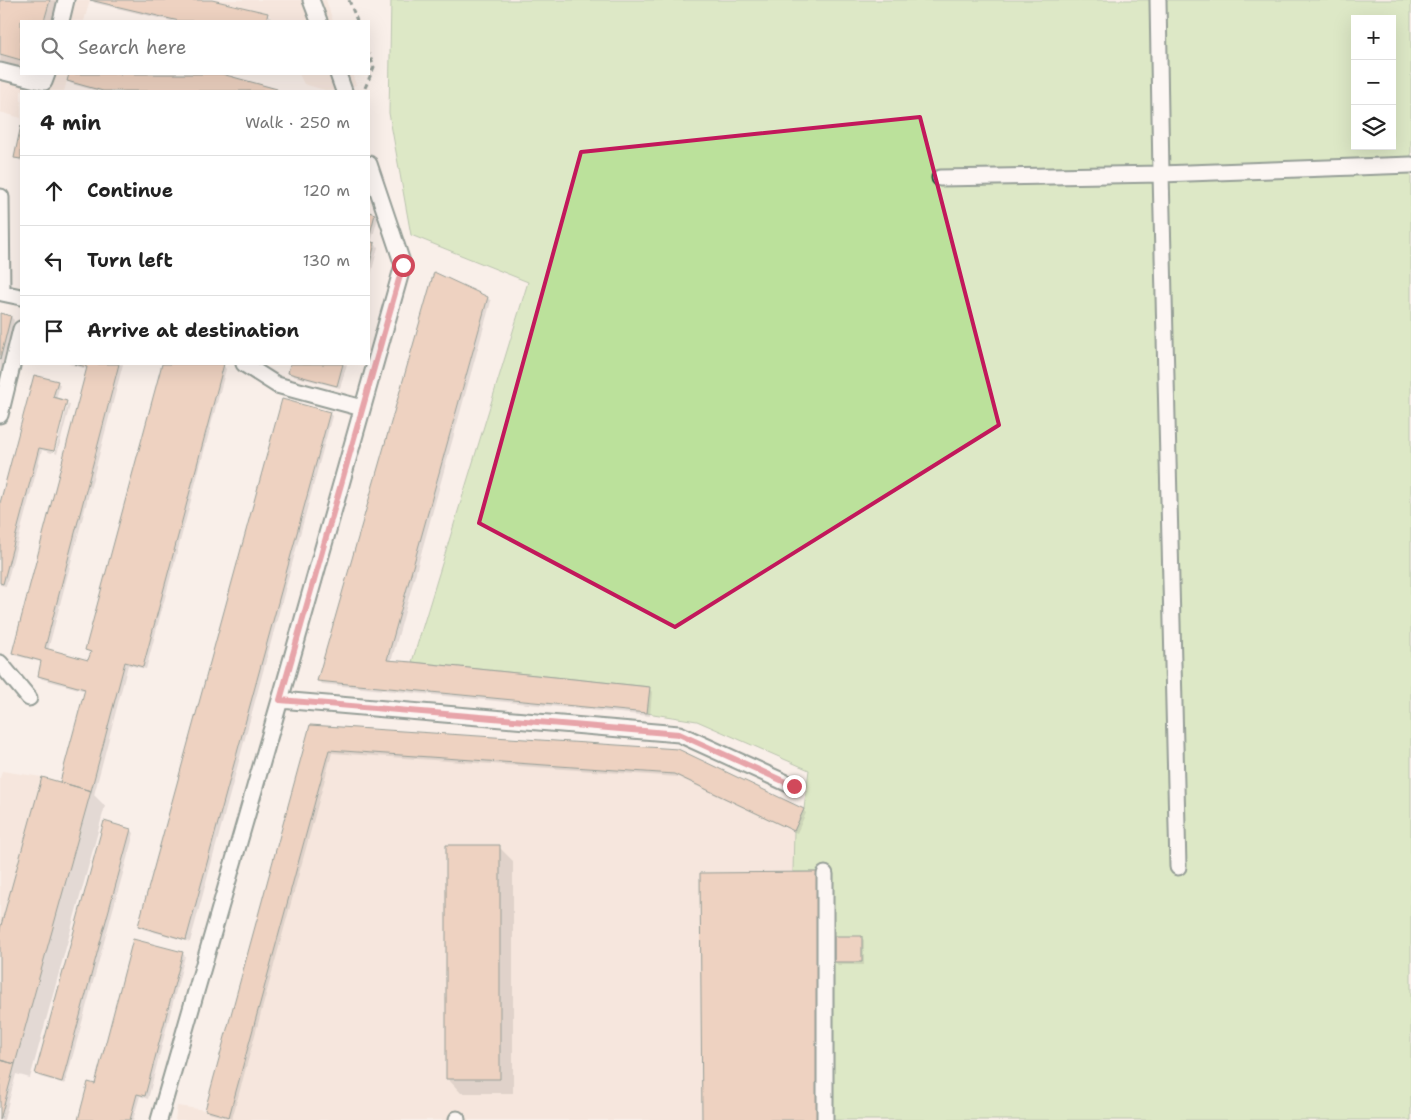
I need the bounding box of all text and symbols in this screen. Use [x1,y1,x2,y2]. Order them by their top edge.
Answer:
map controls [1351,15,1396,150]
button: + [1351,15,1396,60]
search box [20,20,370,75]
icon: search [38,34,66,62]
text: Search here [78,35,187,60]
button: − [1351,60,1396,105]
button: layers [1351,105,1396,150]
text: 4 min [40,109,101,137]
text: Walk · 250 m [245,112,350,133]
icon: ahead [40,177,68,205]
text: Continue [87,178,173,203]
text: 120 m [303,180,350,201]
icon: left [40,247,68,275]
text: Turn left [87,248,173,273]
text: 130 m [303,250,350,271]
route start [392,254,415,277]
icon: arrive [40,317,68,345]
text: Arrive at destination [87,318,299,343]
route end [783,775,806,798]

